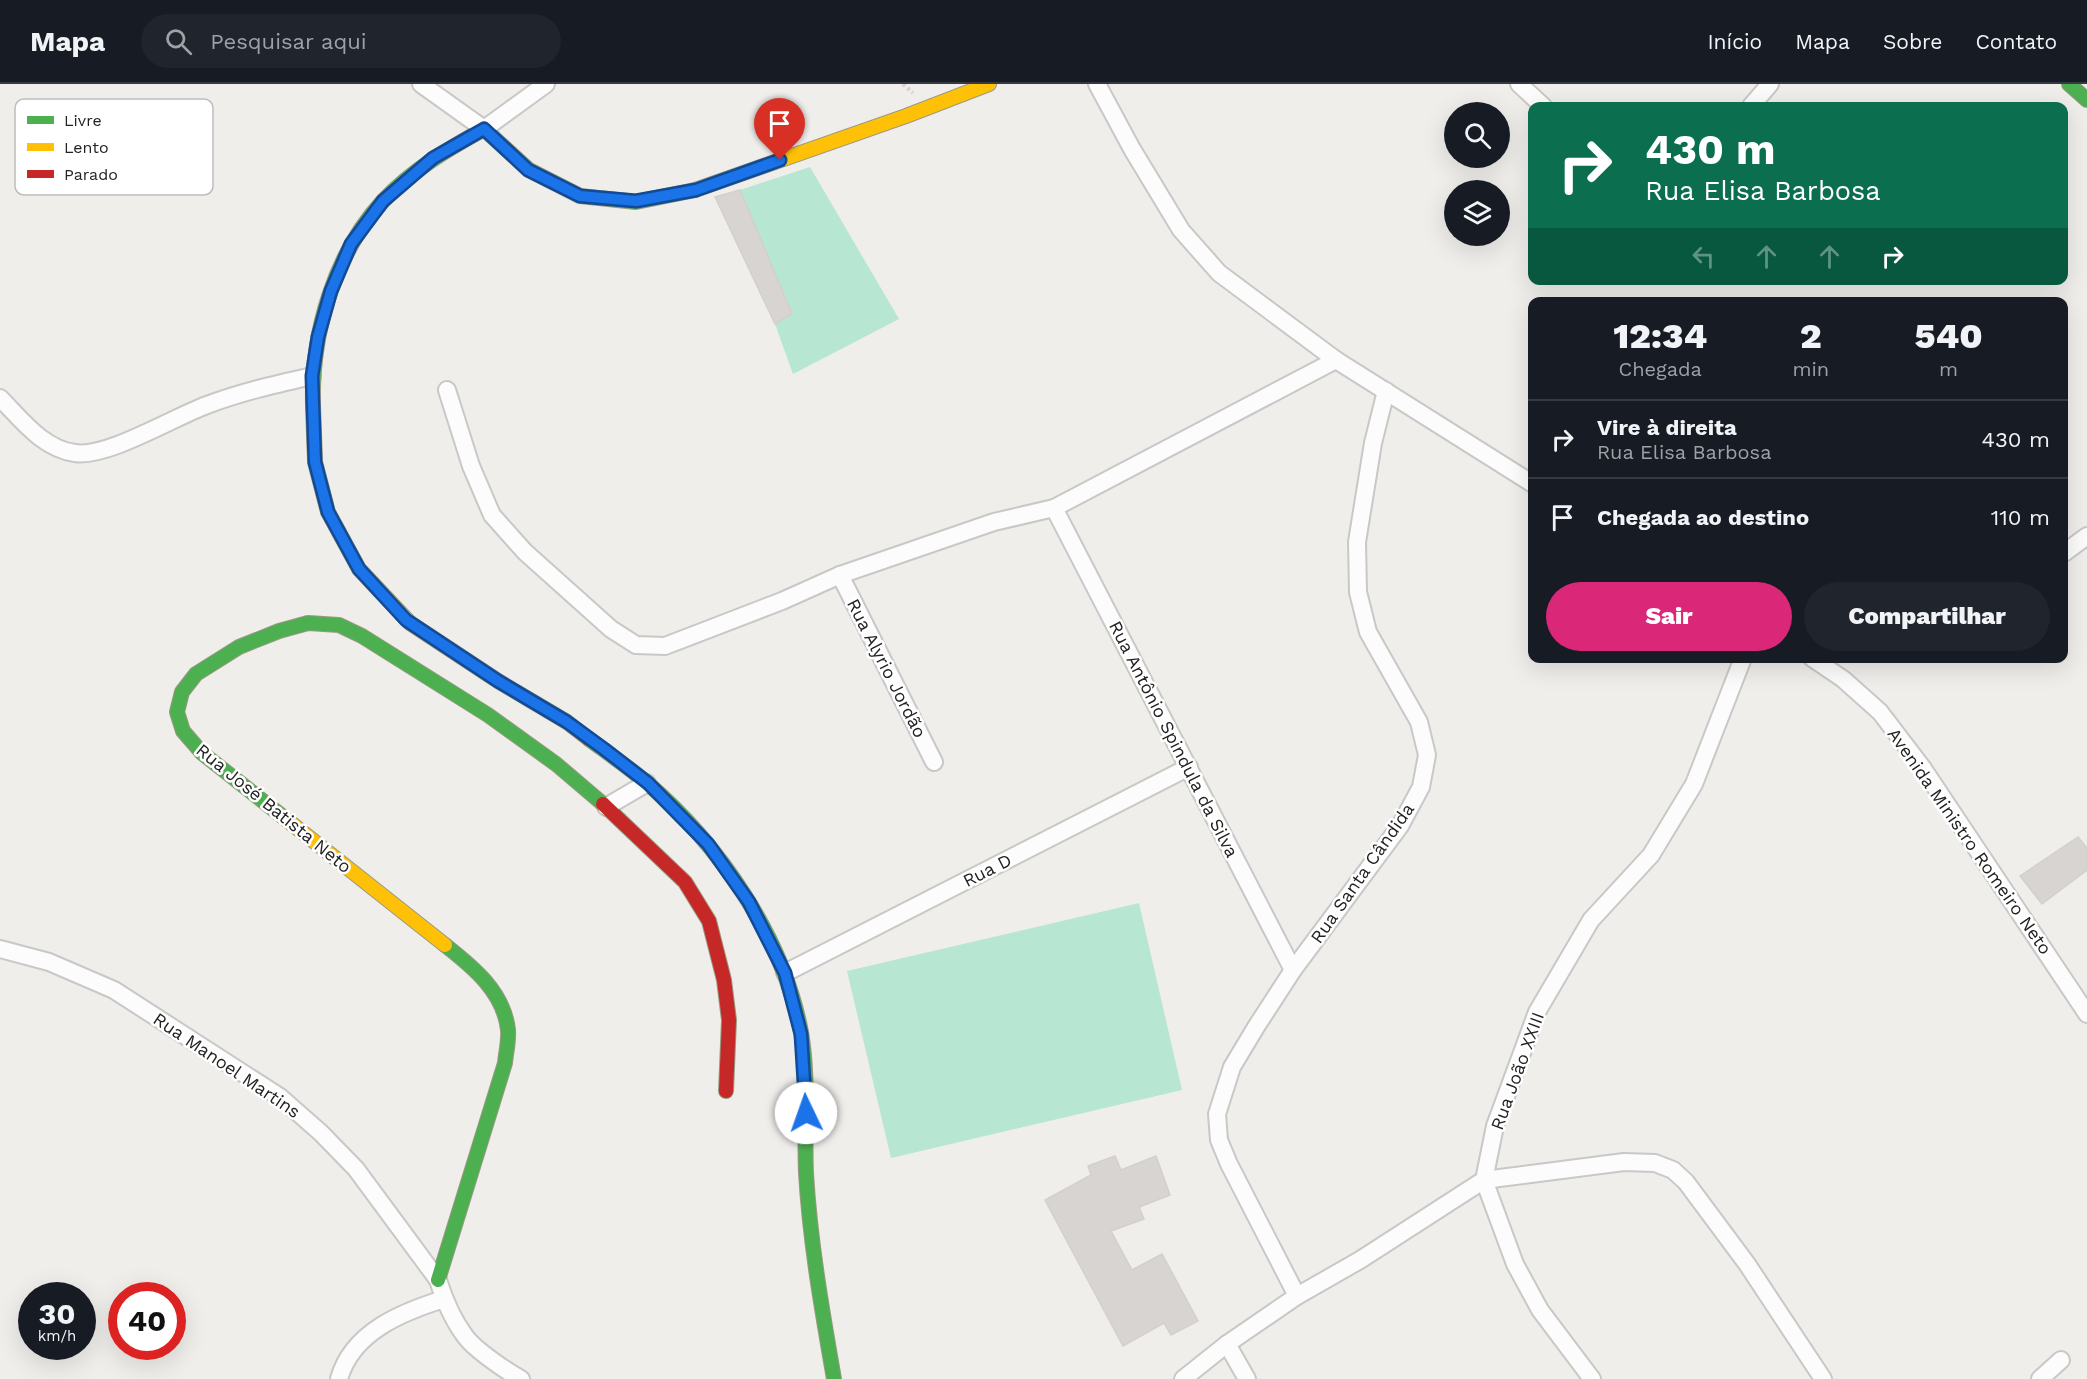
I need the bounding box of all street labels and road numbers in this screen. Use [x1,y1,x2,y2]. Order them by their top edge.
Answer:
street label: Rua Alyrio Jordão [843,595,931,741]
street label: Rua Antônio Spindula da Silva [1105,617,1243,861]
street label: Avenida Ministro Romeiro Neto [1884,724,2056,958]
street label: Rua José Batista Neto [192,739,356,877]
street label: Rua Santa Cândida [1306,799,1418,947]
street label: Rua D [959,849,1015,891]
street label: Rua Manoel Martins [149,1008,305,1122]
street label: Rua João XXIII [1486,1009,1548,1133]

